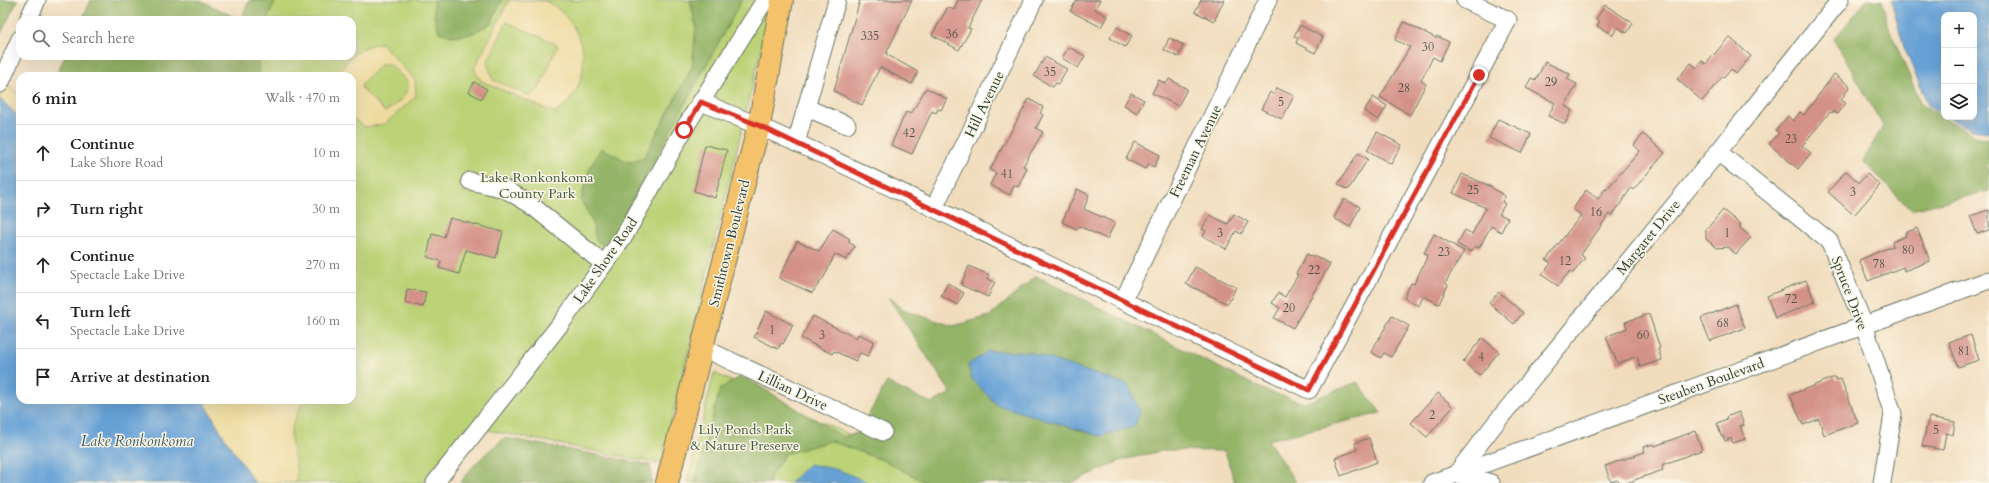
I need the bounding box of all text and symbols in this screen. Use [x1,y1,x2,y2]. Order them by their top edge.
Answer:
map controls [1941,12,1977,120]
button: + [1941,12,1977,48]
search box [16,16,356,60]
house number: 36 [946,26,958,42]
icon: search [30,27,52,49]
text: Search here [62,28,135,48]
house number: 335 [861,28,879,44]
house number: 30 [1422,39,1434,55]
button: − [1941,48,1977,84]
house number: 35 [1044,64,1056,80]
route end [1470,66,1488,84]
street label: Hill Avenue [960,68,1009,141]
house number: 29 [1545,74,1557,90]
house number: 28 [1398,80,1410,96]
button: layers [1941,84,1977,120]
text: 6 min [32,87,77,110]
text: Walk · 470 m [265,89,340,107]
house number: 5 [1278,94,1284,110]
street label: Freeman Avenue [1165,102,1226,201]
route start [675,121,693,139]
house number: 42 [903,125,915,141]
house number: 23 [1785,131,1797,147]
text: Continue [70,134,135,154]
icon: ahead [32,142,54,164]
text: 10 m [312,144,340,162]
text: Lake Shore Road [70,154,163,172]
house number: 41 [1001,166,1013,182]
park label: Lake Ronkonkoma County Park [480,168,594,203]
street label: Smithtown Boulevard [705,177,755,309]
house number: 25 [1467,182,1479,198]
house number: 3 [1850,184,1856,200]
street label: Margaret Drive [1612,196,1685,279]
icon: right [32,198,54,220]
text: Turn right [70,199,143,219]
text: 30 m [312,200,340,218]
house number: 16 [1590,204,1602,220]
street label: Lake Shore Road [569,213,642,307]
house number: 3 [1217,225,1223,241]
house number: 1 [1724,225,1730,241]
house number: 80 [1902,242,1914,258]
house number: 23 [1438,244,1450,260]
text: Continue [70,246,135,266]
house number: 12 [1559,253,1571,269]
icon: ahead [32,254,54,276]
street label: Spruce Drive [1827,254,1872,333]
text: 270 m [306,256,340,274]
house number: 78 [1873,256,1885,272]
house number: 22 [1308,262,1320,278]
text: Spectacle Lake Drive [70,266,185,284]
house number: 72 [1785,291,1797,307]
house number: 20 [1283,300,1295,316]
text: Turn left [70,302,131,322]
icon: left [32,310,54,332]
text: 160 m [306,312,340,330]
house number: 68 [1717,315,1729,331]
text: Spectacle Lake Drive [70,322,185,340]
house number: 1 [769,322,775,338]
house number: 3 [819,327,825,343]
house number: 60 [1637,327,1649,343]
house number: 81 [1958,343,1970,359]
house number: 4 [1478,349,1484,365]
street label: Steuben Boulevard [1656,353,1767,409]
icon: arrive [32,366,54,388]
street label: Lillian Drive [755,366,831,415]
text: Arrive at destination [70,367,210,387]
house number: 2 [1429,407,1435,423]
park label: Lily Ponds Park & Nature Preserve [691,420,799,455]
house number: 5 [1933,422,1939,438]
water label: Lake Ronkonkoma [81,431,193,451]

